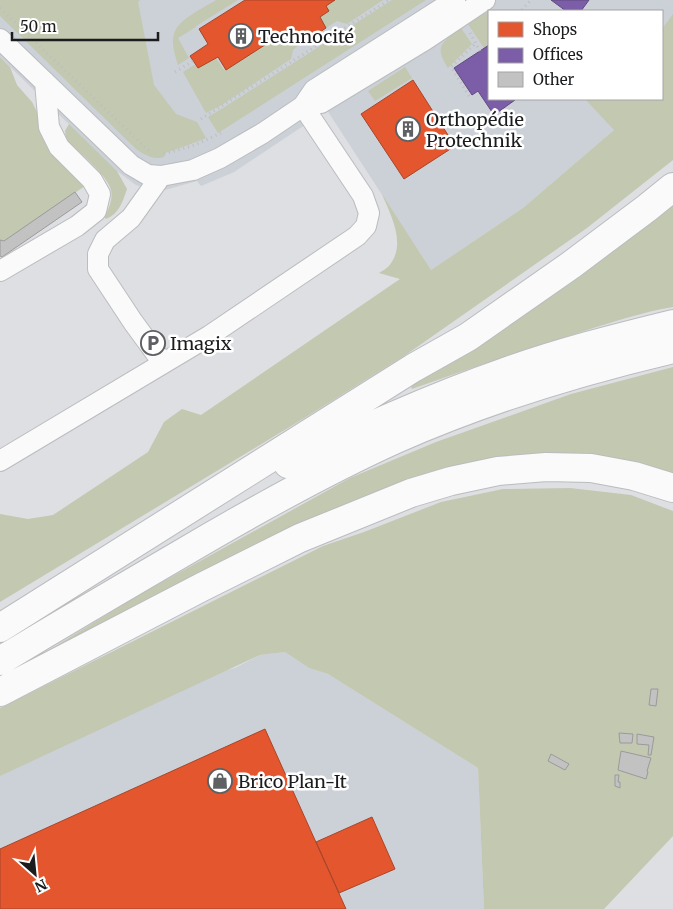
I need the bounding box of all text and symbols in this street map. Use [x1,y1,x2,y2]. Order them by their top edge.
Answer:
scale bar [12,10,159,42]
legend [488,10,663,100]
text: 50 m [20,17,57,36]
text: Shops [533,20,577,39]
building icon: Technocité [228,23,254,49]
place label: Technocité [258,25,354,48]
text: Offices [533,45,583,64]
text: Other [533,70,575,89]
place label: Orthopédie Protechnik [426,108,524,152]
building icon: Orthopédie Protechnik [395,116,421,142]
parking icon: Imagix [140,330,166,356]
place label: Imagix [170,332,232,355]
shop icon: Brico Plan-It [207,768,233,794]
place label: Brico Plan-It [238,770,347,793]
north arrow [10,849,60,899]
text: N [32,875,50,896]

